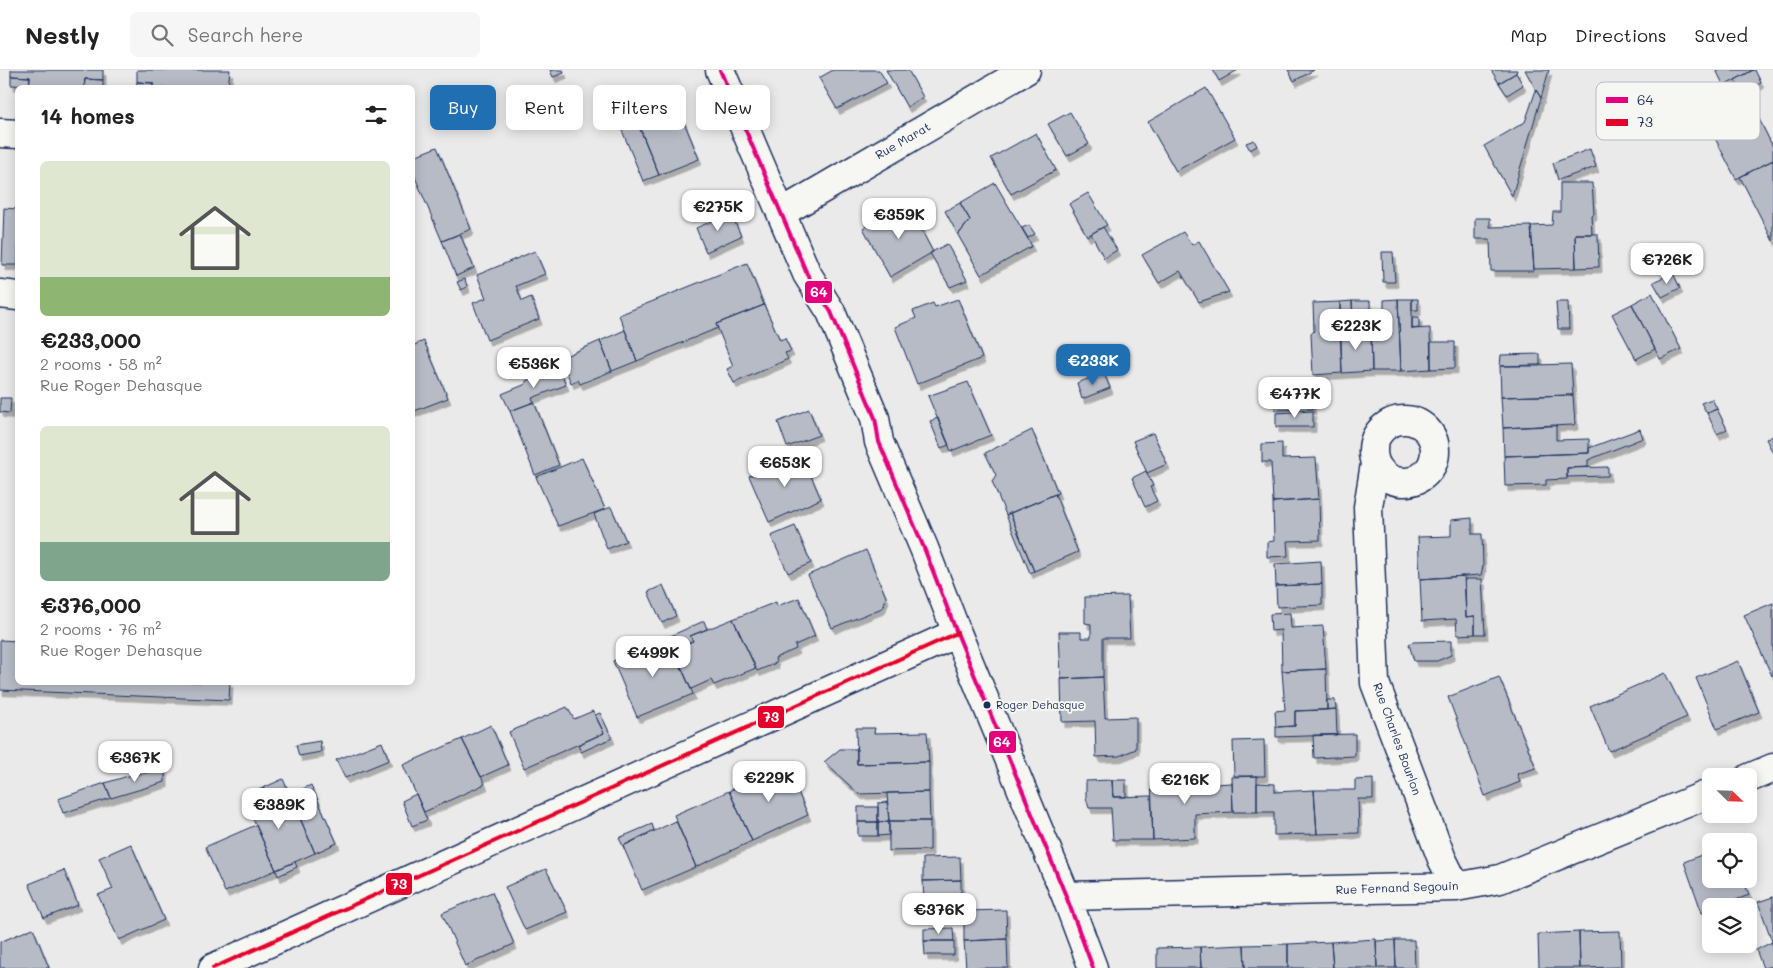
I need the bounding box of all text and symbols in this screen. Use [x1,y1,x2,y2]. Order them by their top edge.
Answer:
search box [130,12,480,57]
text: Nestly [25,19,100,50]
icon: search [148,21,176,49]
text: Search here [188,22,303,47]
text: Map [1510,23,1547,47]
text: Directions [1575,23,1667,47]
text: Saved [1695,23,1748,47]
legend [1596,82,1760,140]
chip: Buy [430,85,496,130]
chip: Rent [506,85,583,130]
chip: Filters [593,85,686,130]
chip: New [696,85,770,130]
text: 64 [1637,90,1654,109]
icon: filters [362,101,390,129]
text: 14 homes [40,102,135,129]
text: 73 [1637,112,1653,131]
street label: Rue Marat [872,118,933,162]
pin: €275K [683,190,753,232]
icon: home [170,193,260,283]
text: €275K [693,195,743,216]
pin: €359K [864,198,934,240]
text: €359K [873,203,925,224]
pin: €726K [1632,242,1702,285]
text: €726K [1641,248,1693,269]
line badge: 64 [804,280,833,304]
text: 64 [810,282,828,301]
pin: €223K [1321,308,1391,351]
text: €223K [1331,314,1382,335]
text: €233,000 [40,326,141,353]
pin: €233K [1058,344,1128,386]
pin: €536K [499,346,569,389]
text: €233K [1067,349,1119,370]
text: €536K [508,352,560,373]
text: 2 rooms · 58 m² [40,353,162,374]
text: Rue Roger Dehasque [40,374,203,395]
pin: €477K [1260,376,1330,419]
text: €477K [1269,382,1321,403]
pin: €653K [750,446,820,488]
text: €653K [759,451,811,472]
icon: home [170,458,260,548]
text: €376,000 [40,591,141,618]
text: 2 rooms · 76 m² [40,618,161,639]
pin: €499K [618,636,688,678]
text: Rue Roger Dehasque [40,639,203,660]
text: €499K [627,641,679,662]
street label: Rue Charles Bourlon [1370,680,1426,797]
place label: Roger Dehasque [996,697,1085,712]
marker: Roger Dehasque [982,700,992,710]
line badge: 73 [757,705,785,729]
text: 73 [763,707,779,726]
line badge: 64 [988,730,1017,754]
text: 64 [993,732,1011,751]
pin: €367K [100,740,170,783]
text: €367K [109,746,161,767]
pin: €229K [734,760,804,803]
pin: €216K [1150,762,1220,805]
text: €229K [743,766,795,787]
text: €216K [1160,768,1210,789]
north arrow [1702,768,1758,822]
map controls [1702,768,1757,953]
pin: €389K [244,788,314,830]
text: €389K [253,793,305,814]
button: locate [1702,833,1757,888]
line badge: 73 [385,872,413,896]
text: 73 [391,874,407,893]
street label: Rue Fernand Segouin [1335,877,1459,897]
pin: €376K [904,892,974,935]
text: €376K [913,898,965,919]
button: layers [1702,898,1757,953]

